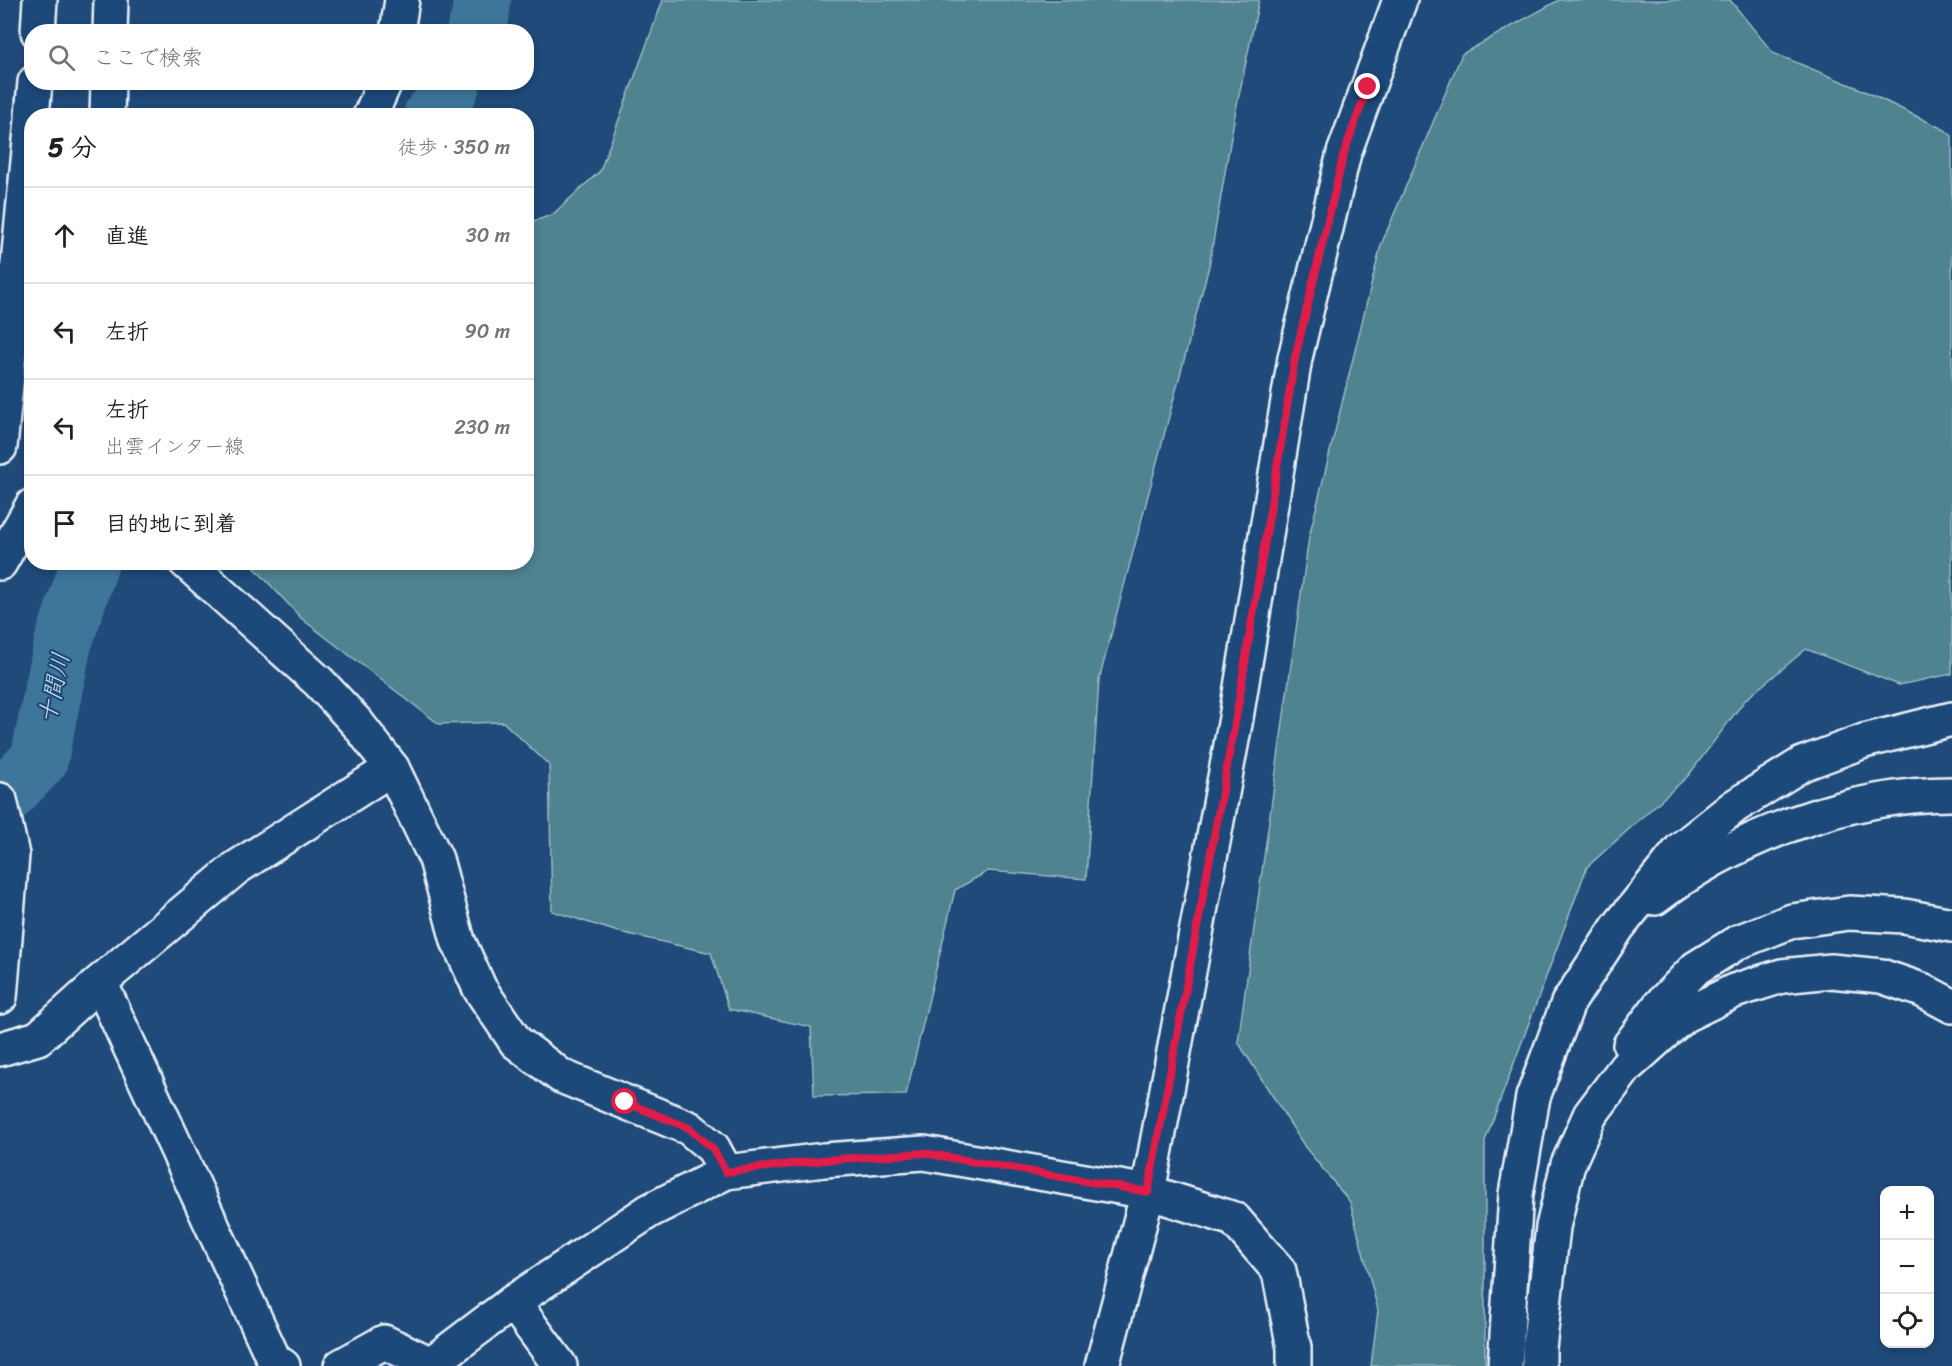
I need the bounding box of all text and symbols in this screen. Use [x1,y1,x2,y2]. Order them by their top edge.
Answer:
search box [24,24,534,90]
text: ここで検索 [93,38,203,77]
icon: search [45,41,78,74]
route end [1354,73,1380,99]
text: 5 分 [48,124,97,170]
text: 徒歩 · 350 m [398,130,510,165]
text: 直進 [105,216,149,255]
text: 30 m [466,218,510,253]
icon: ahead [48,219,81,252]
text: 左折 [105,312,149,351]
text: 90 m [465,314,510,349]
icon: left [48,315,81,348]
text: 左折 [105,390,149,429]
text: 230 m [454,410,510,445]
icon: left [48,411,81,444]
text: 出雲インター線 [105,429,244,464]
text: 目的地に到着 [105,504,237,543]
icon: arrive [48,507,81,540]
water label: 十間川 [26,648,82,728]
route start [611,1088,637,1114]
map controls [1880,1186,1934,1348]
button: + [1880,1186,1934,1240]
button: − [1880,1240,1934,1294]
button: locate [1880,1294,1934,1348]

